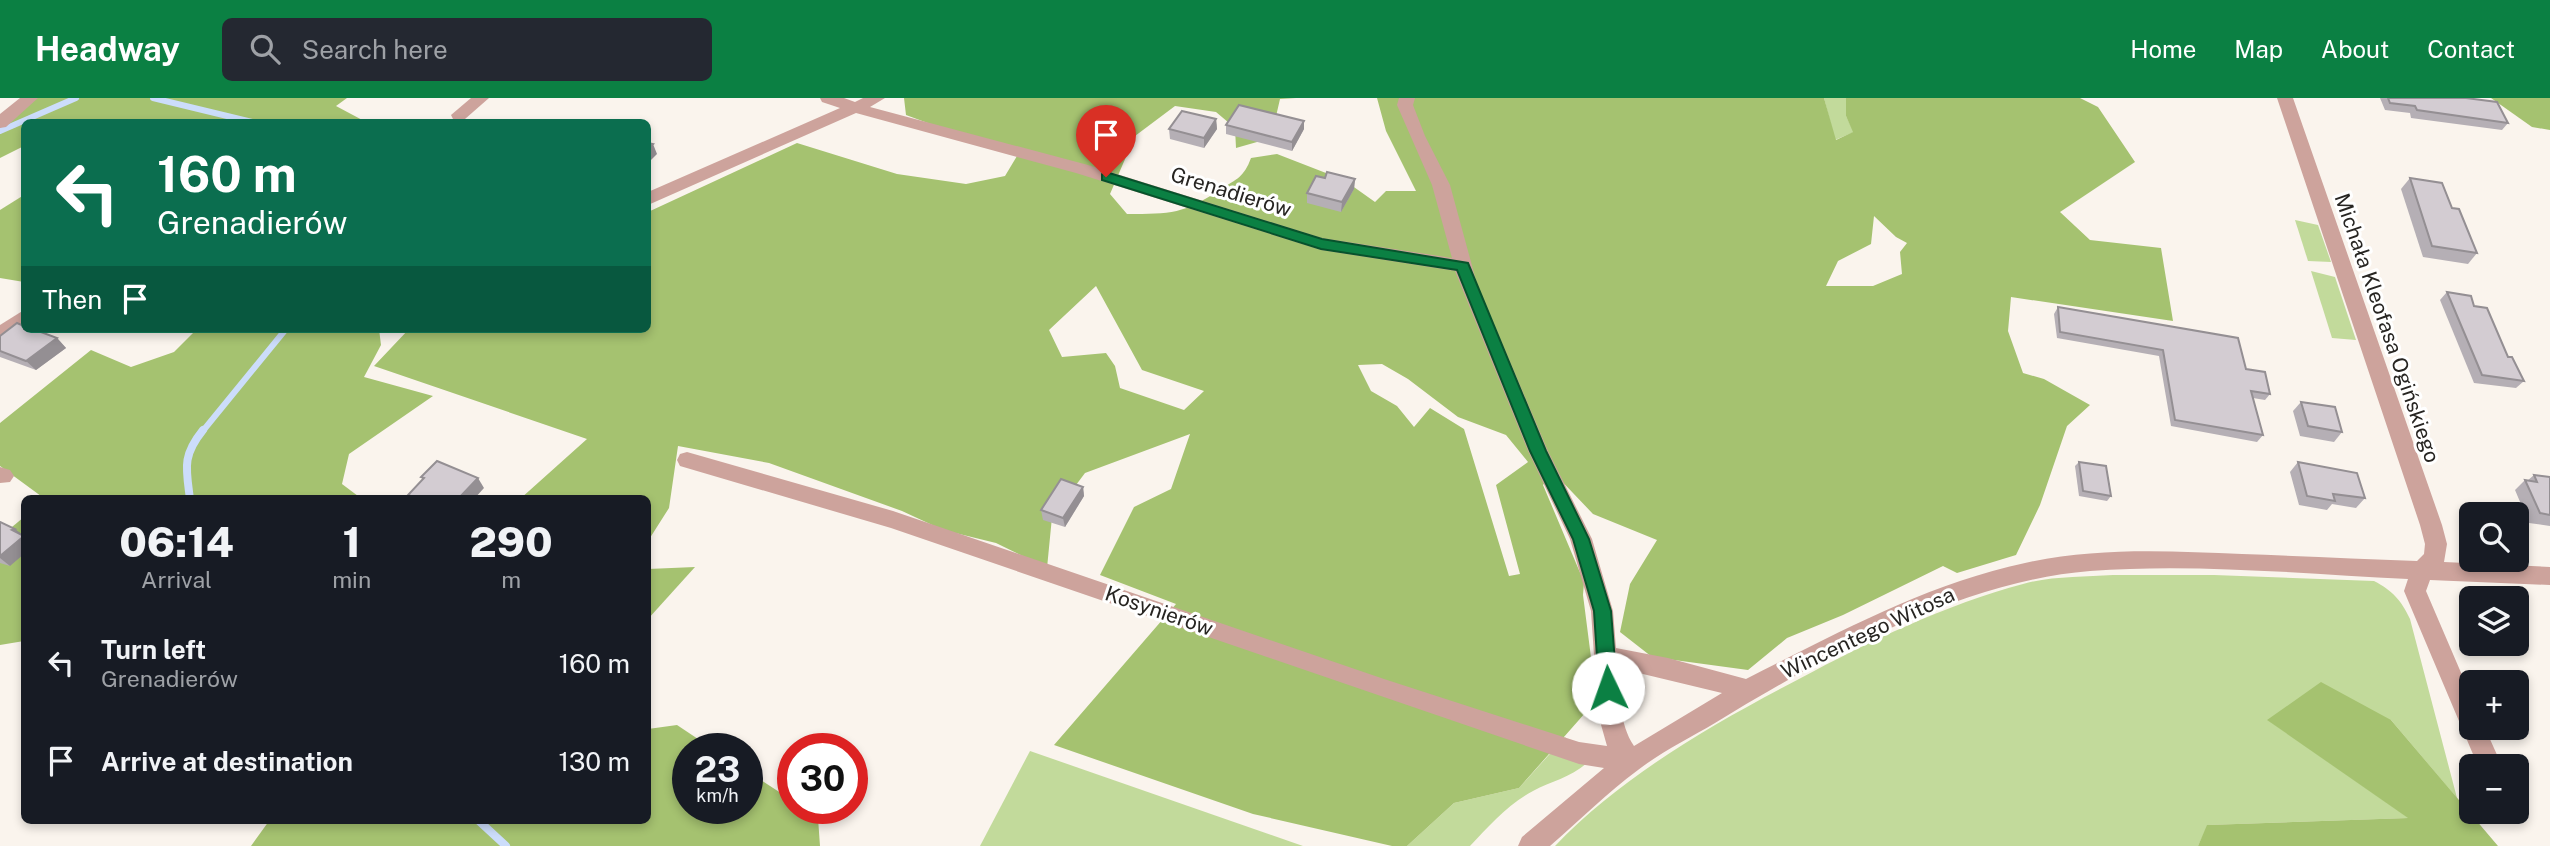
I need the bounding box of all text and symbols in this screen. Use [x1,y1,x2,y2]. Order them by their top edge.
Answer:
search box [222,18,712,81]
text: Headway [35,30,180,68]
icon: search [246,30,284,68]
text: Search here [302,34,448,65]
text: Home [2130,35,2196,63]
text: Map [2234,35,2283,63]
text: About [2321,35,2389,63]
text: Contact [2427,35,2515,63]
pin [1076,105,1136,177]
icon: arrive [1087,116,1125,154]
text: 160 m [157,145,297,203]
icon: left [42,147,133,238]
street label: Grenadierów [1168,161,1295,222]
street label: Michała Kleofasa Ogińskiego [2330,190,2445,466]
text: Grenadierów [157,204,347,241]
icon: arrive [116,280,154,318]
text: Then [42,284,102,315]
map controls [2459,502,2529,824]
button: search [2459,502,2529,572]
text: 06:14 [119,517,234,566]
text: 1 [342,517,361,566]
text: 290 [469,517,553,566]
text: Arrival [141,566,212,593]
text: min [332,566,371,593]
text: m [501,566,521,593]
street label: Kosynierów [1102,580,1217,641]
street label: Wincentego Witosa [1777,581,1958,684]
button: layers [2459,586,2529,656]
text: Turn left [101,634,206,665]
icon: left [42,644,80,682]
text: 160 m [559,648,630,679]
position arrow [1571,651,1645,725]
text: Grenadierów [101,665,238,692]
button: + [2459,670,2529,740]
speed limit sign: 30 [777,733,868,824]
icon: arrive [42,742,80,780]
text: Arrive at destination [101,746,353,777]
text: 130 m [558,746,630,777]
text: 23 [695,749,740,790]
button: − [2459,754,2529,824]
text: km/h [696,785,739,806]

